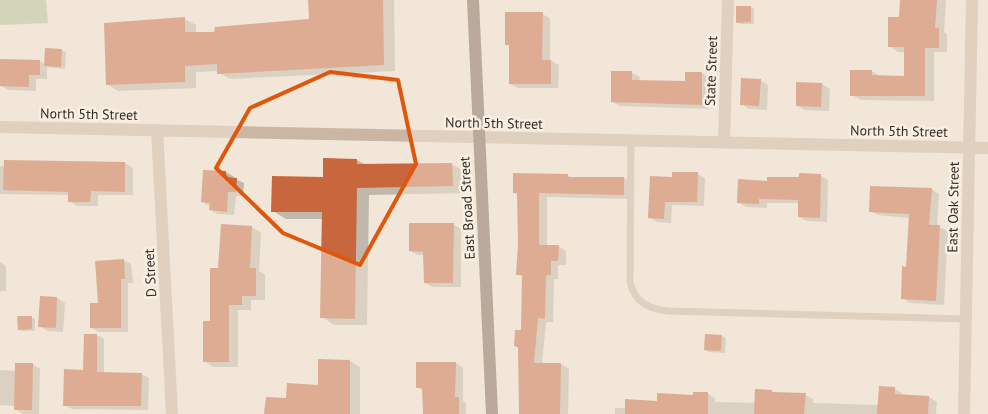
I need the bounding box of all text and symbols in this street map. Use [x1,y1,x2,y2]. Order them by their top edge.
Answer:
street label: State Street [701,35,721,106]
street label: North 5th Street [40,104,138,124]
street label: North 5th Street [445,113,543,133]
street label: North 5th Street [850,121,948,141]
street label: East Broad Street [455,156,479,260]
street label: East Oak Street [943,161,963,253]
street label: D Street [140,248,160,298]

